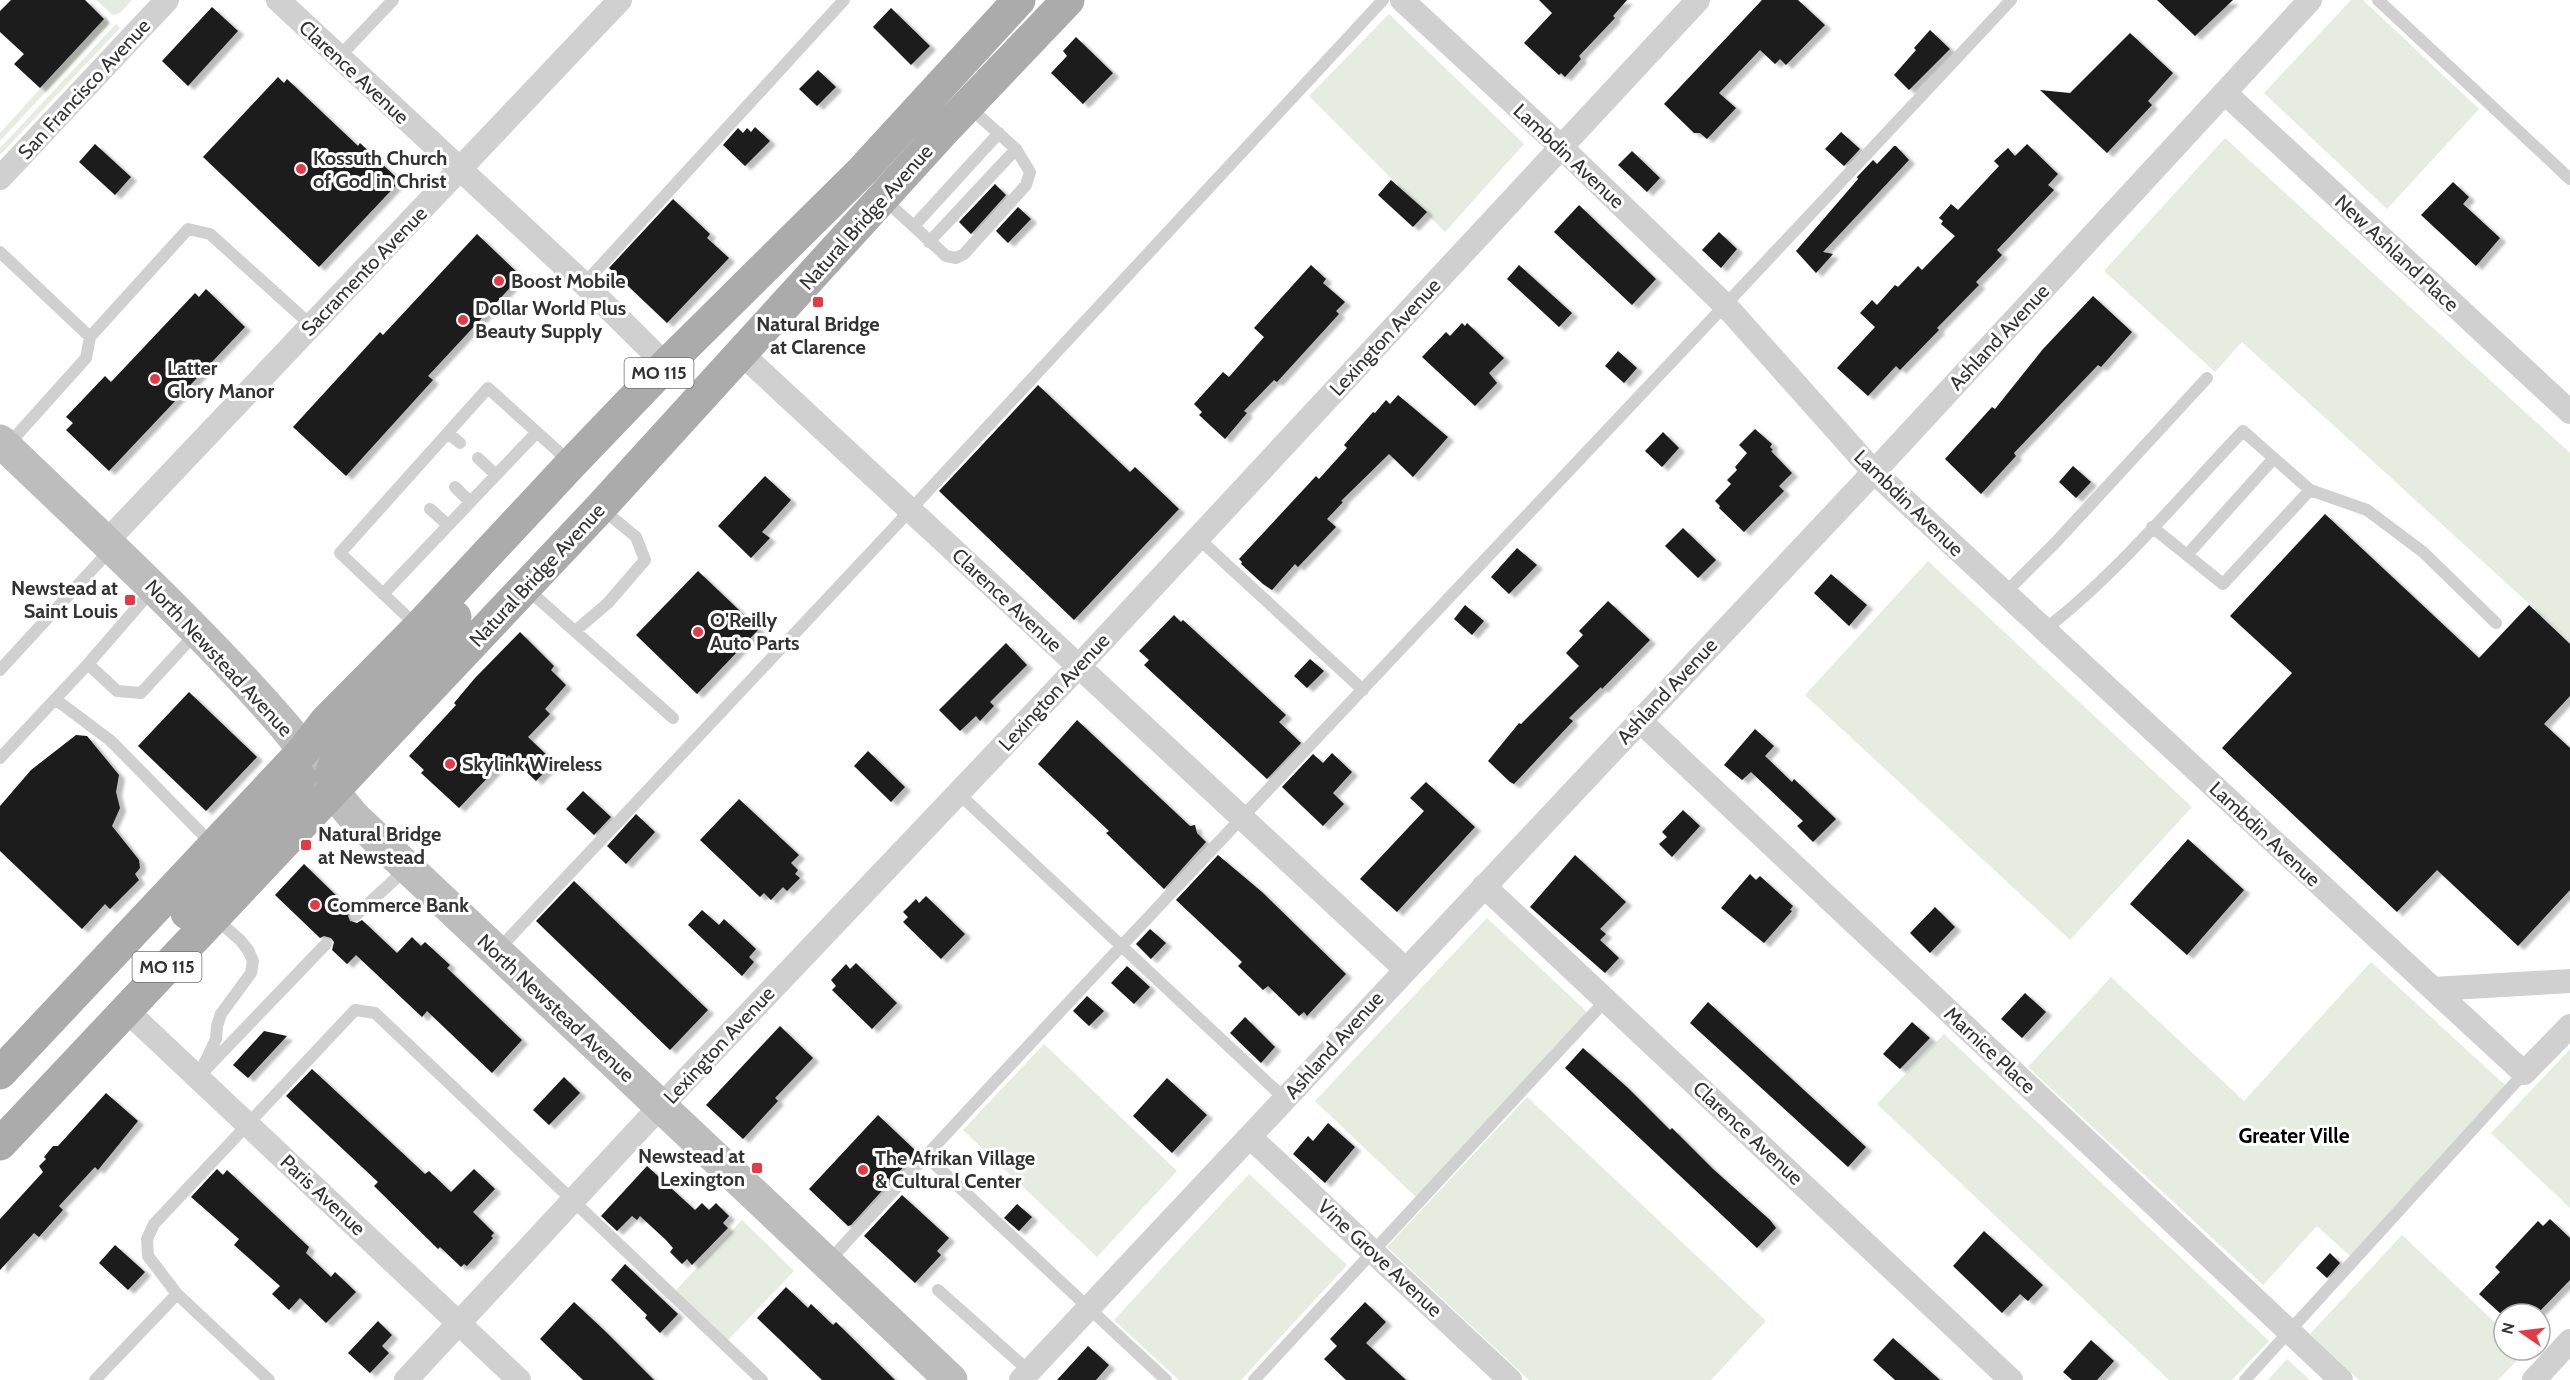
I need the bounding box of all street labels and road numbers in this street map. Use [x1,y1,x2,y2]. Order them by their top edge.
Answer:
street label: San Francisco Avenue [13,14,155,164]
street label: Clarence Avenue [294,15,414,129]
street label: Lambdin Avenue [1509,99,1629,213]
street label: Natural Bridge Avenue [794,139,938,295]
street label: New Ashland Place [2330,190,2464,316]
street label: Sacramento Avenue [296,201,432,341]
street label: Lexington Avenue [1325,273,1445,401]
street label: Ashland Avenue [1944,279,2054,395]
road number: MO 115 [624,358,694,388]
street label: Lambdin Avenue [1849,445,1969,561]
street label: Natural Bridge Avenue [464,498,610,652]
street label: Clarence Avenue [947,543,1067,657]
street label: North Newstead Avenue [140,575,298,741]
street label: Lexington Avenue [994,628,1114,756]
street label: Ashland Avenue [1612,633,1722,749]
street label: Lambdin Avenue [2205,777,2325,891]
street label: North Newstead Avenue [473,929,639,1087]
road number: MO 115 [132,952,201,982]
street label: Lexington Avenue [659,981,779,1109]
street label: Ashland Avenue [1280,986,1388,1104]
street label: Marnice Place [1939,1002,2041,1098]
street label: Clarence Avenue [1688,1076,1808,1190]
street label: Paris Avenue [275,1150,371,1240]
street label: Vine Grove Avenue [1313,1194,1447,1322]

